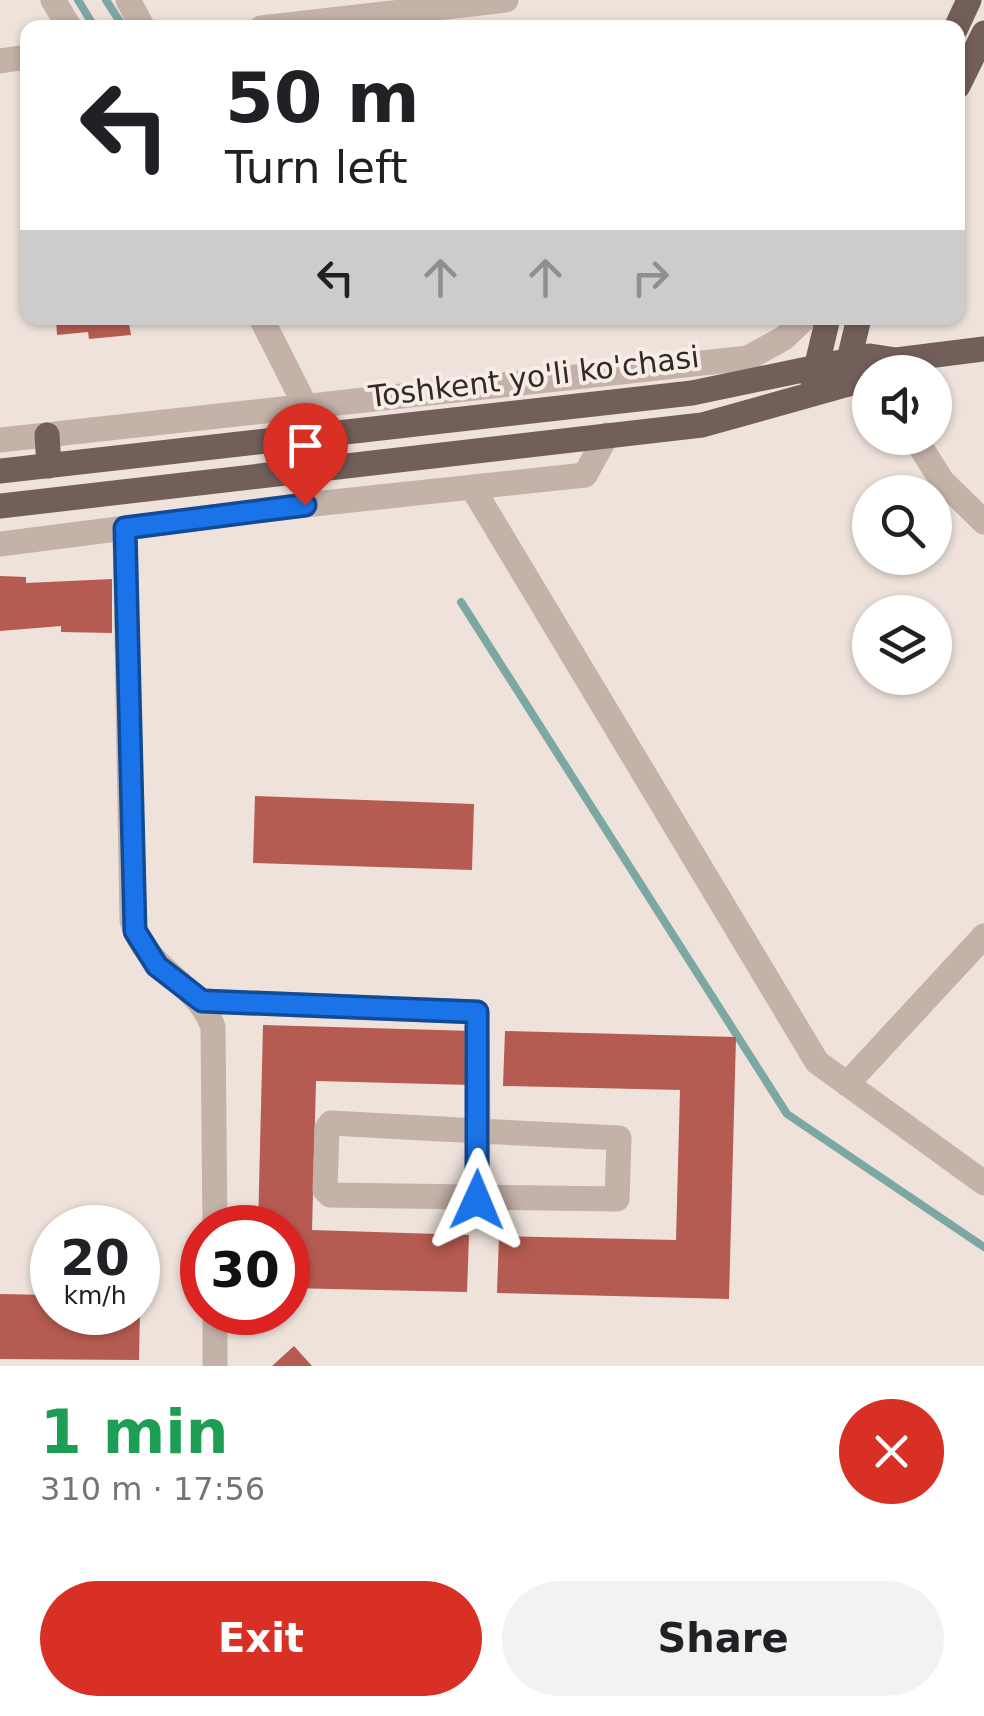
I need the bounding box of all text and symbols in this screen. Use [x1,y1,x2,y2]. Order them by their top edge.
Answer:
text: 50 m [225,57,420,139]
icon: left [60,60,190,190]
text: Turn left [225,141,408,194]
icon: left [308,250,363,305]
icon: ahead [413,250,468,305]
icon: ahead [518,250,573,305]
icon: right [623,250,678,305]
street label: Toshkent yo'li ko'chasi [366,339,701,414]
map controls [852,355,952,695]
button: sound [852,355,952,455]
pin [263,403,348,506]
icon: arrive [278,418,333,473]
button: search [852,475,952,575]
button: layers [852,595,952,695]
position arrow [425,1148,529,1252]
speed limit sign: 30 [180,1205,310,1335]
text: 20 [60,1229,130,1287]
text: km/h [63,1281,127,1310]
text: 1 min [40,1397,228,1467]
button: close [839,1399,944,1504]
text: 310 m · 17:56 [40,1470,265,1508]
button: Exit [40,1581,482,1696]
button: Share [502,1581,944,1696]

